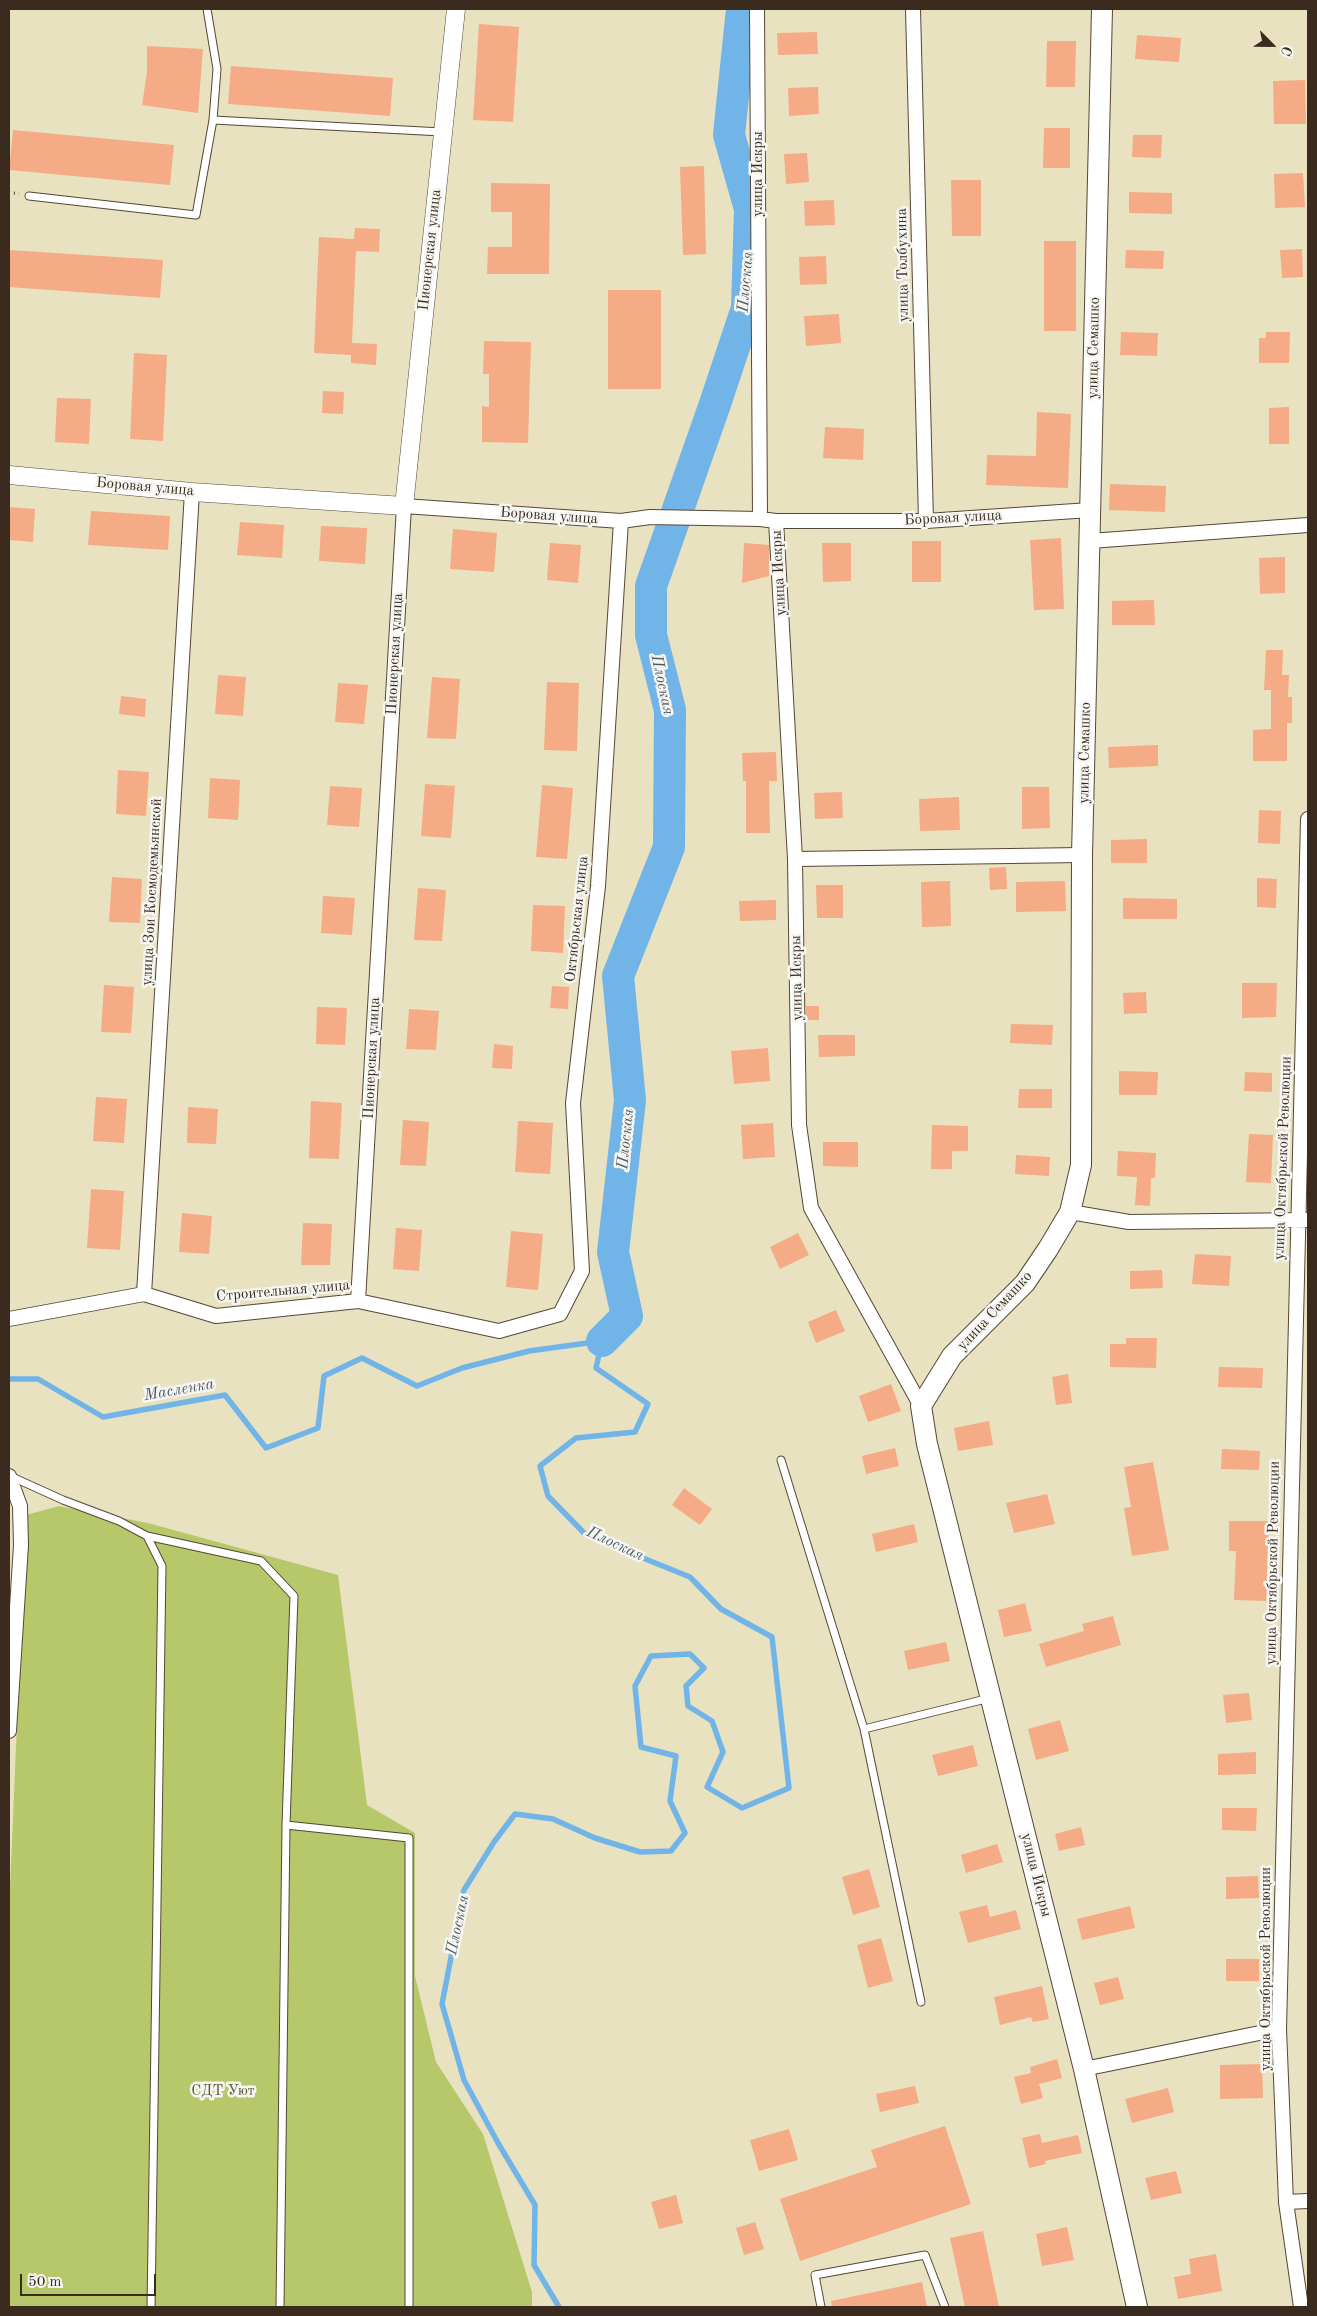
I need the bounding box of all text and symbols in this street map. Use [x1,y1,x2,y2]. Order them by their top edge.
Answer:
north arrow [1247,20,1297,70]
text: С [1278,44,1294,58]
street label: улица Искры [749,131,767,217]
street label: Пионерская улица [415,188,445,312]
street label: улица Толбухина [893,208,913,322]
water label: Плоская [734,251,758,313]
street label: улица Семашко [1084,297,1104,399]
street label: Боровая улица [95,474,195,500]
street label: Боровая улица [499,504,599,528]
street label: Боровая улица [903,506,1003,530]
street label: улица Искры [768,530,790,616]
street label: Пионерская улица [383,593,407,715]
water label: Плоская [646,653,678,717]
street label: улица Семашко [1075,702,1095,804]
street label: улица Зои Космодемьянской [138,798,166,986]
street label: Октябрьская улица [561,855,593,983]
street label: улица Искры [787,935,807,1021]
street label: Пионерская улица [360,997,384,1119]
street label: улица Октябрьской Революции [1270,1056,1296,1260]
water label: Плоская [613,1108,639,1170]
street label: улица Семашко [954,1268,1036,1354]
street label: Строительная улица [215,1276,351,1306]
water label: Масленка [142,1374,216,1406]
street label: улица Октябрьской Революции [1262,1461,1284,1665]
water label: Плоская [583,1522,647,1566]
street label: улица Искры [1017,1831,1055,1919]
street label: улица Октябрьской Революции [1257,1867,1275,2071]
water label: Плоская [442,1893,474,1957]
park label: СДТ Уют [191,2082,255,2100]
scale bar [22,2264,159,2296]
text: 50 m [28,2275,62,2290]

